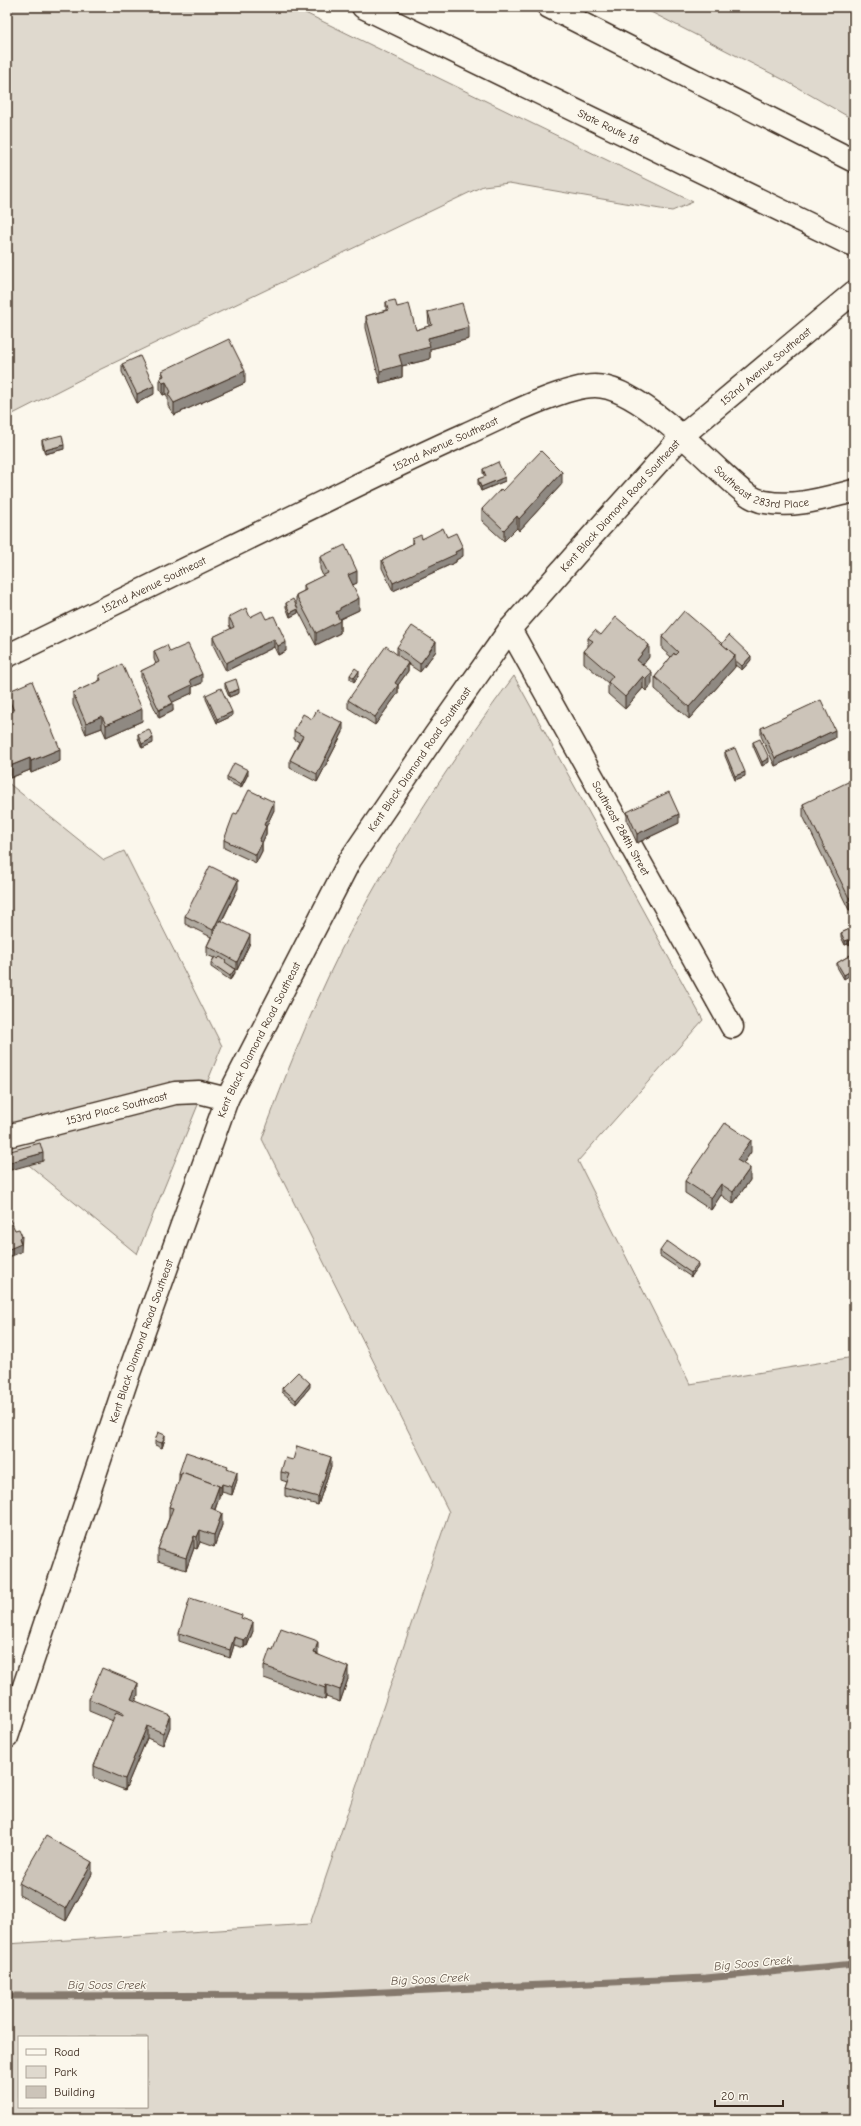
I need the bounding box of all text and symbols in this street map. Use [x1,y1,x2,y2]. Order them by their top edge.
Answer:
street label: State Route 18 [575,107,641,147]
street label: 152nd Avenue Southeast [718,324,814,408]
street label: 152nd Avenue Southeast [391,414,501,474]
street label: Kent Black Diamond Road Southeast [558,437,683,574]
street label: Southeast 283rd Place [711,463,811,511]
street label: 152nd Avenue Southeast [99,554,209,616]
street label: Kent Black Diamond Road Southeast [365,684,474,834]
street label: Southeast 284th Street [589,779,653,879]
street label: Kent Black Diamond Road Southeast [215,959,304,1119]
street label: 153rd Place Southeast [65,1089,169,1128]
street label: Kent Black Diamond Road Southeast [107,1257,176,1425]
water label: Big Soos Creek [713,1953,793,1973]
water label: Big Soos Creek [390,1970,470,1988]
water label: Big Soos Creek [68,1978,146,1992]
legend [18,2036,148,2108]
text: Road [54,2045,80,2059]
text: Park [54,2065,77,2079]
scale bar [715,2082,783,2108]
text: Building [54,2085,95,2099]
text: 20 m [721,2089,749,2103]

